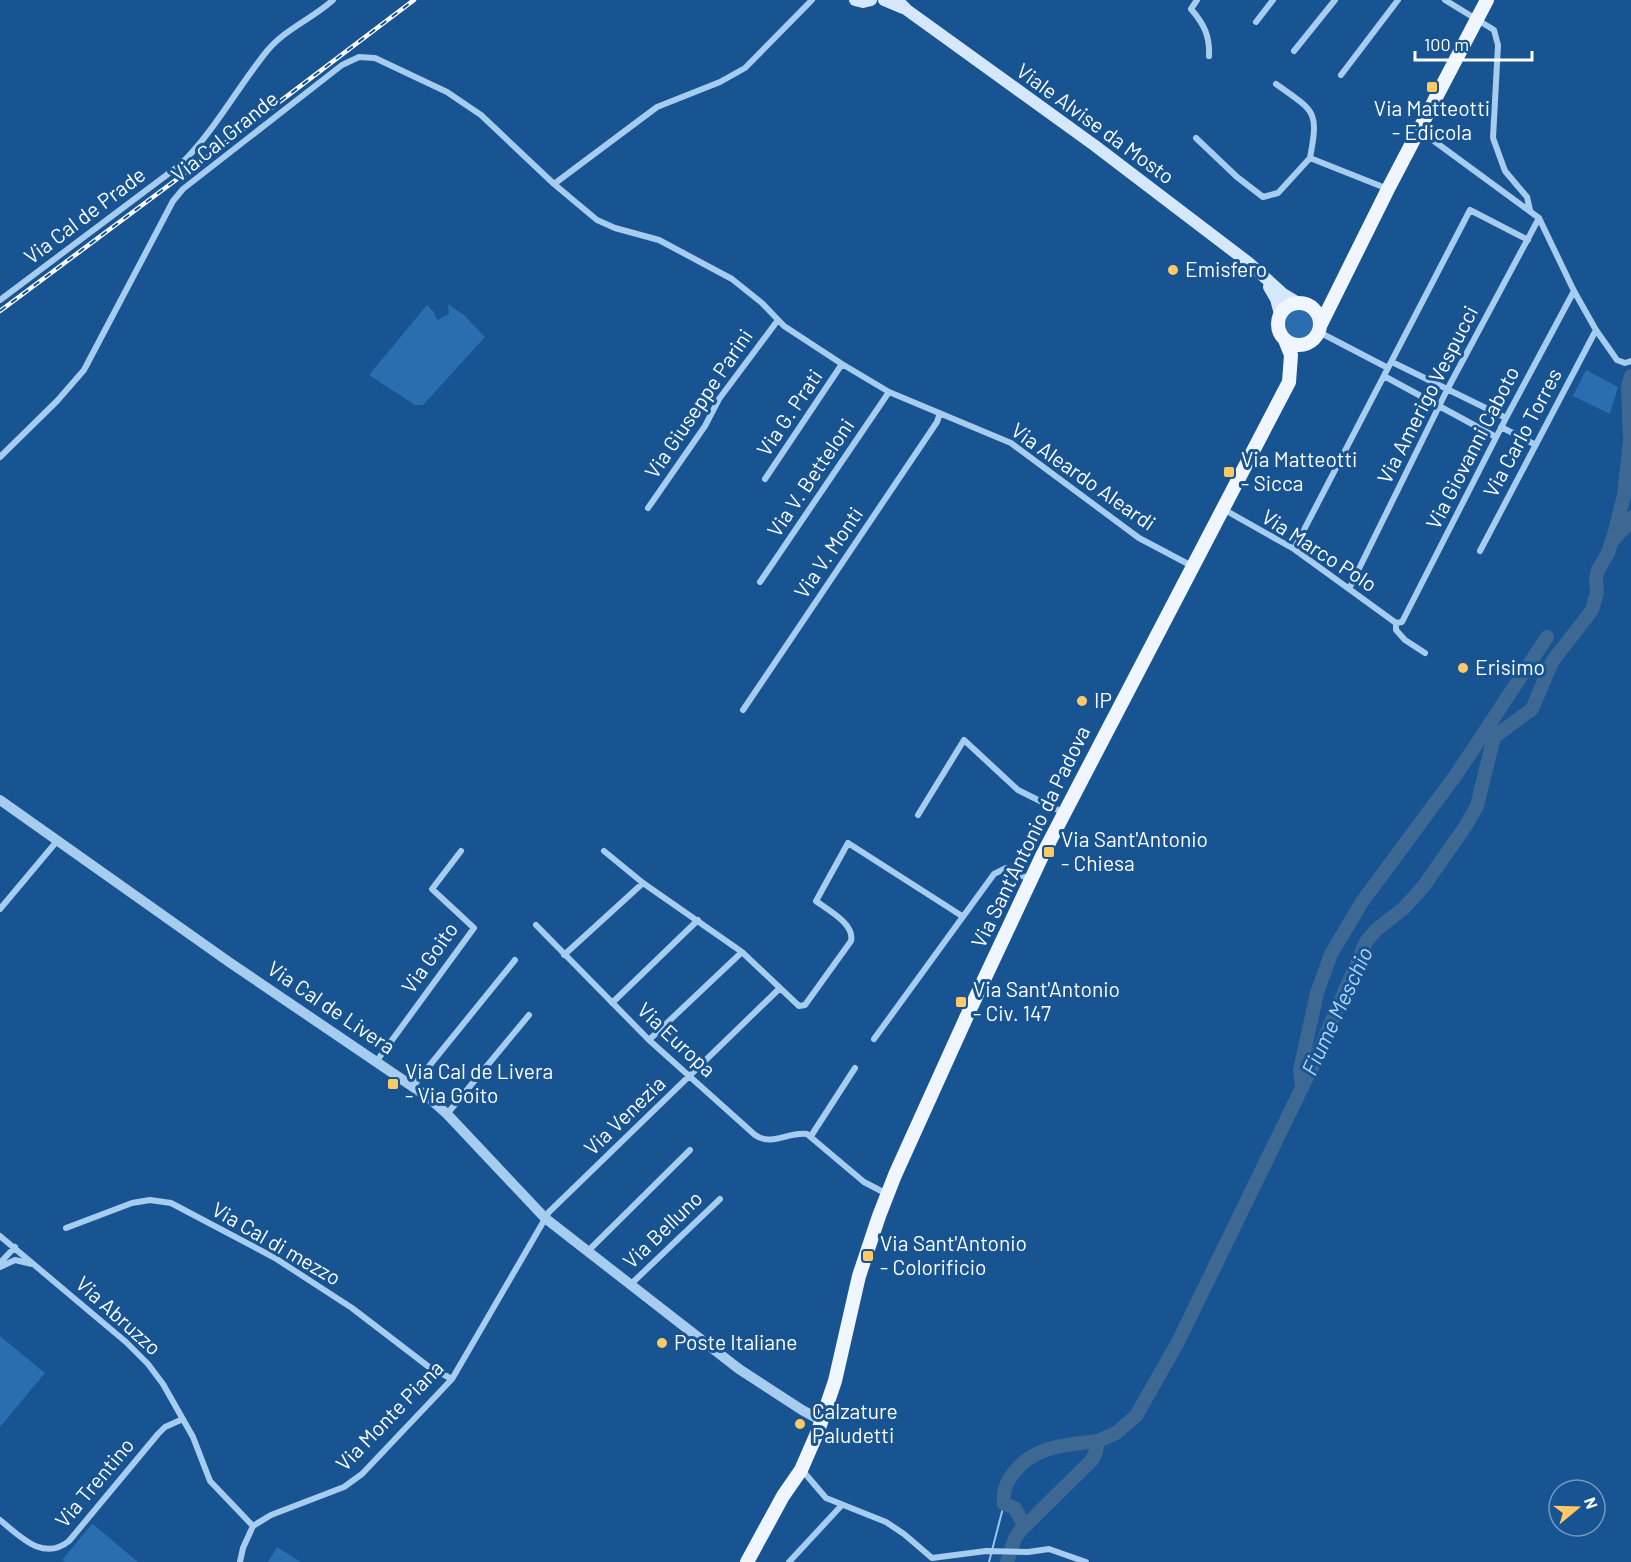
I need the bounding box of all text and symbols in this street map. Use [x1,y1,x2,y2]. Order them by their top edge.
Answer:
scale bar [1415,24,1532,62]
text: 100 m [1424,33,1469,55]
street label: Viale Alvise da Mosto [1012,57,1180,188]
marker: Via Matteotti - Edicola [1425,80,1439,94]
street label: Via Cal Grande [166,85,282,186]
place label: Via Matteotti - Edicola [1374,95,1490,144]
street label: Via Cal de Prade [19,161,150,269]
place label: Emisfero [1185,256,1267,281]
marker: Emisfero [1166,263,1180,277]
street label: Via Amerigo Vespucci [1371,301,1482,487]
street label: Via Giuseppe Parini [639,324,757,483]
street label: Via Giovanni Caboto [1420,362,1524,533]
street label: Via G. Prati [751,364,827,460]
street label: Via Carlo Torres [1477,364,1566,501]
street label: Via V. Betteloni [761,413,858,541]
street label: Via Aleardo Aleardi [1007,417,1161,535]
place label: Via Matteotti - Sicca [1241,446,1357,495]
marker: Via Matteotti - Sicca [1222,465,1236,479]
street label: Via V. Monti [788,502,867,603]
street label: Via Marco Polo [1258,503,1382,596]
place label: Erisimo [1475,654,1545,679]
marker: Erisimo [1456,661,1470,675]
place label: IP [1094,687,1112,712]
marker: IP [1075,694,1089,708]
street label: Via Sant'Antonio da Padova [965,721,1094,951]
place label: Via Sant'Antonio - Chiesa [1061,826,1208,875]
marker: Via Sant'Antonio - Chiesa [1042,845,1056,859]
street label: Via Goito [395,917,462,998]
water label: Fiume Meschio [1295,942,1377,1079]
street label: Via Cal de Livera [263,955,400,1059]
place label: Via Sant'Antonio - Civ. 147 [973,976,1120,1025]
marker: Via Sant'Antonio - Civ. 147 [954,995,968,1009]
street label: Via Europa [633,996,721,1081]
place label: Via Cal de Livera - Via Goito [405,1058,553,1107]
street label: Via Venezia [578,1070,670,1160]
marker: Via Cal de Livera - Via Goito [386,1077,400,1091]
street label: Via Belluno [617,1185,707,1273]
street label: Via Cal di mezzo [208,1196,346,1290]
place label: Via Sant'Antonio - Colorificio [880,1230,1027,1279]
marker: Via Sant'Antonio - Colorificio [861,1249,875,1263]
street label: Via Abruzzo [71,1270,167,1360]
place label: Poste Italiane [674,1329,797,1354]
marker: Poste Italiane [655,1336,669,1350]
street label: Via Monte Piana [330,1355,448,1475]
place label: Calzature Paludetti [812,1398,898,1447]
marker: Calzature Paludetti [793,1417,807,1431]
street label: Via Trentino [49,1432,139,1532]
north arrow [1547,1478,1607,1538]
text: N [1581,1495,1602,1511]

